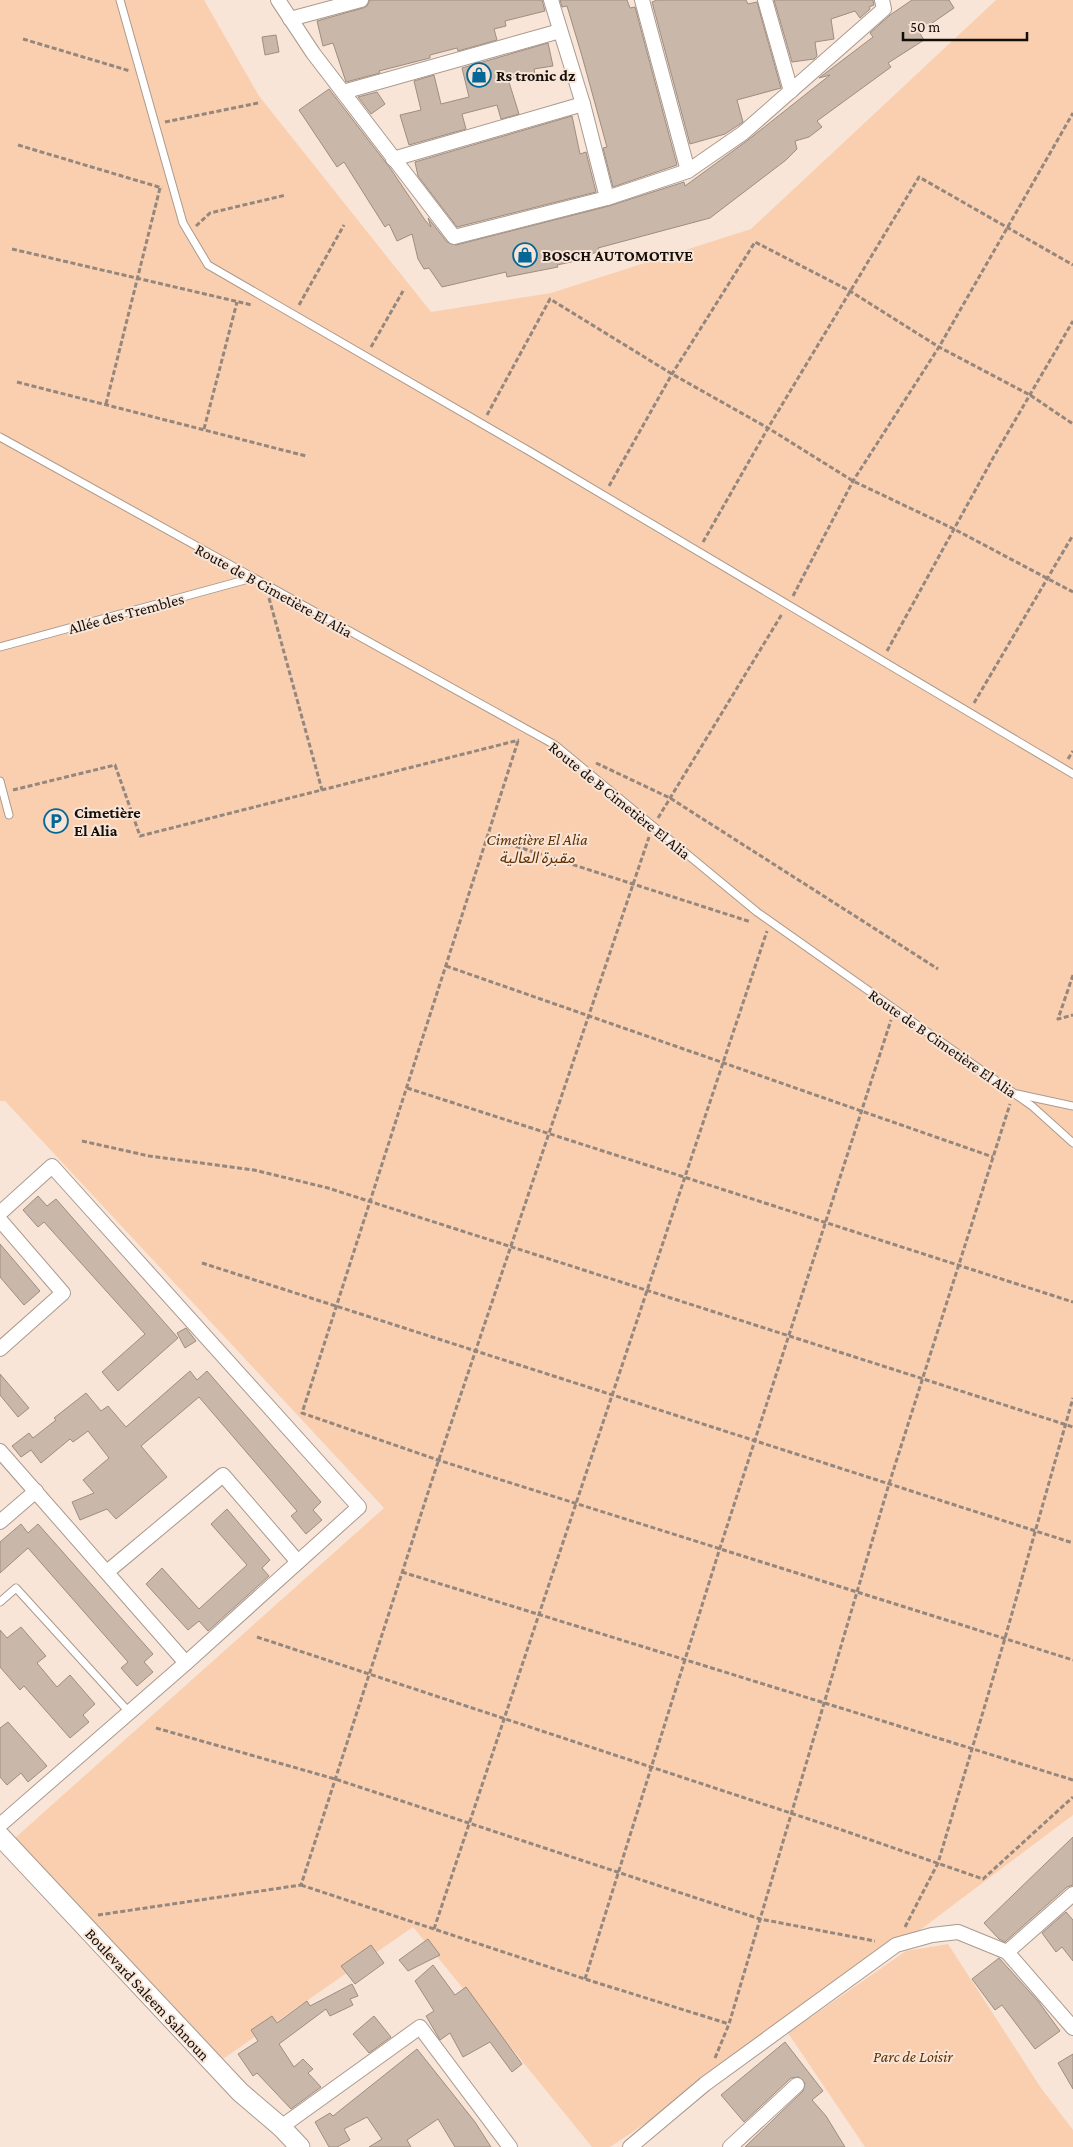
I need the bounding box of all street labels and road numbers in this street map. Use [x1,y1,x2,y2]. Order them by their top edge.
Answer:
street label: Route de B Cimetière El Alia [192,540,356,641]
street label: Allée des Trembles [66,590,186,637]
street label: Route de B Cimetière El Alia [546,738,694,863]
street label: Route de B Cimetière El Alia [865,986,1020,1101]
street label: Boulevard Saleem Sahnoun [82,1925,213,2064]

